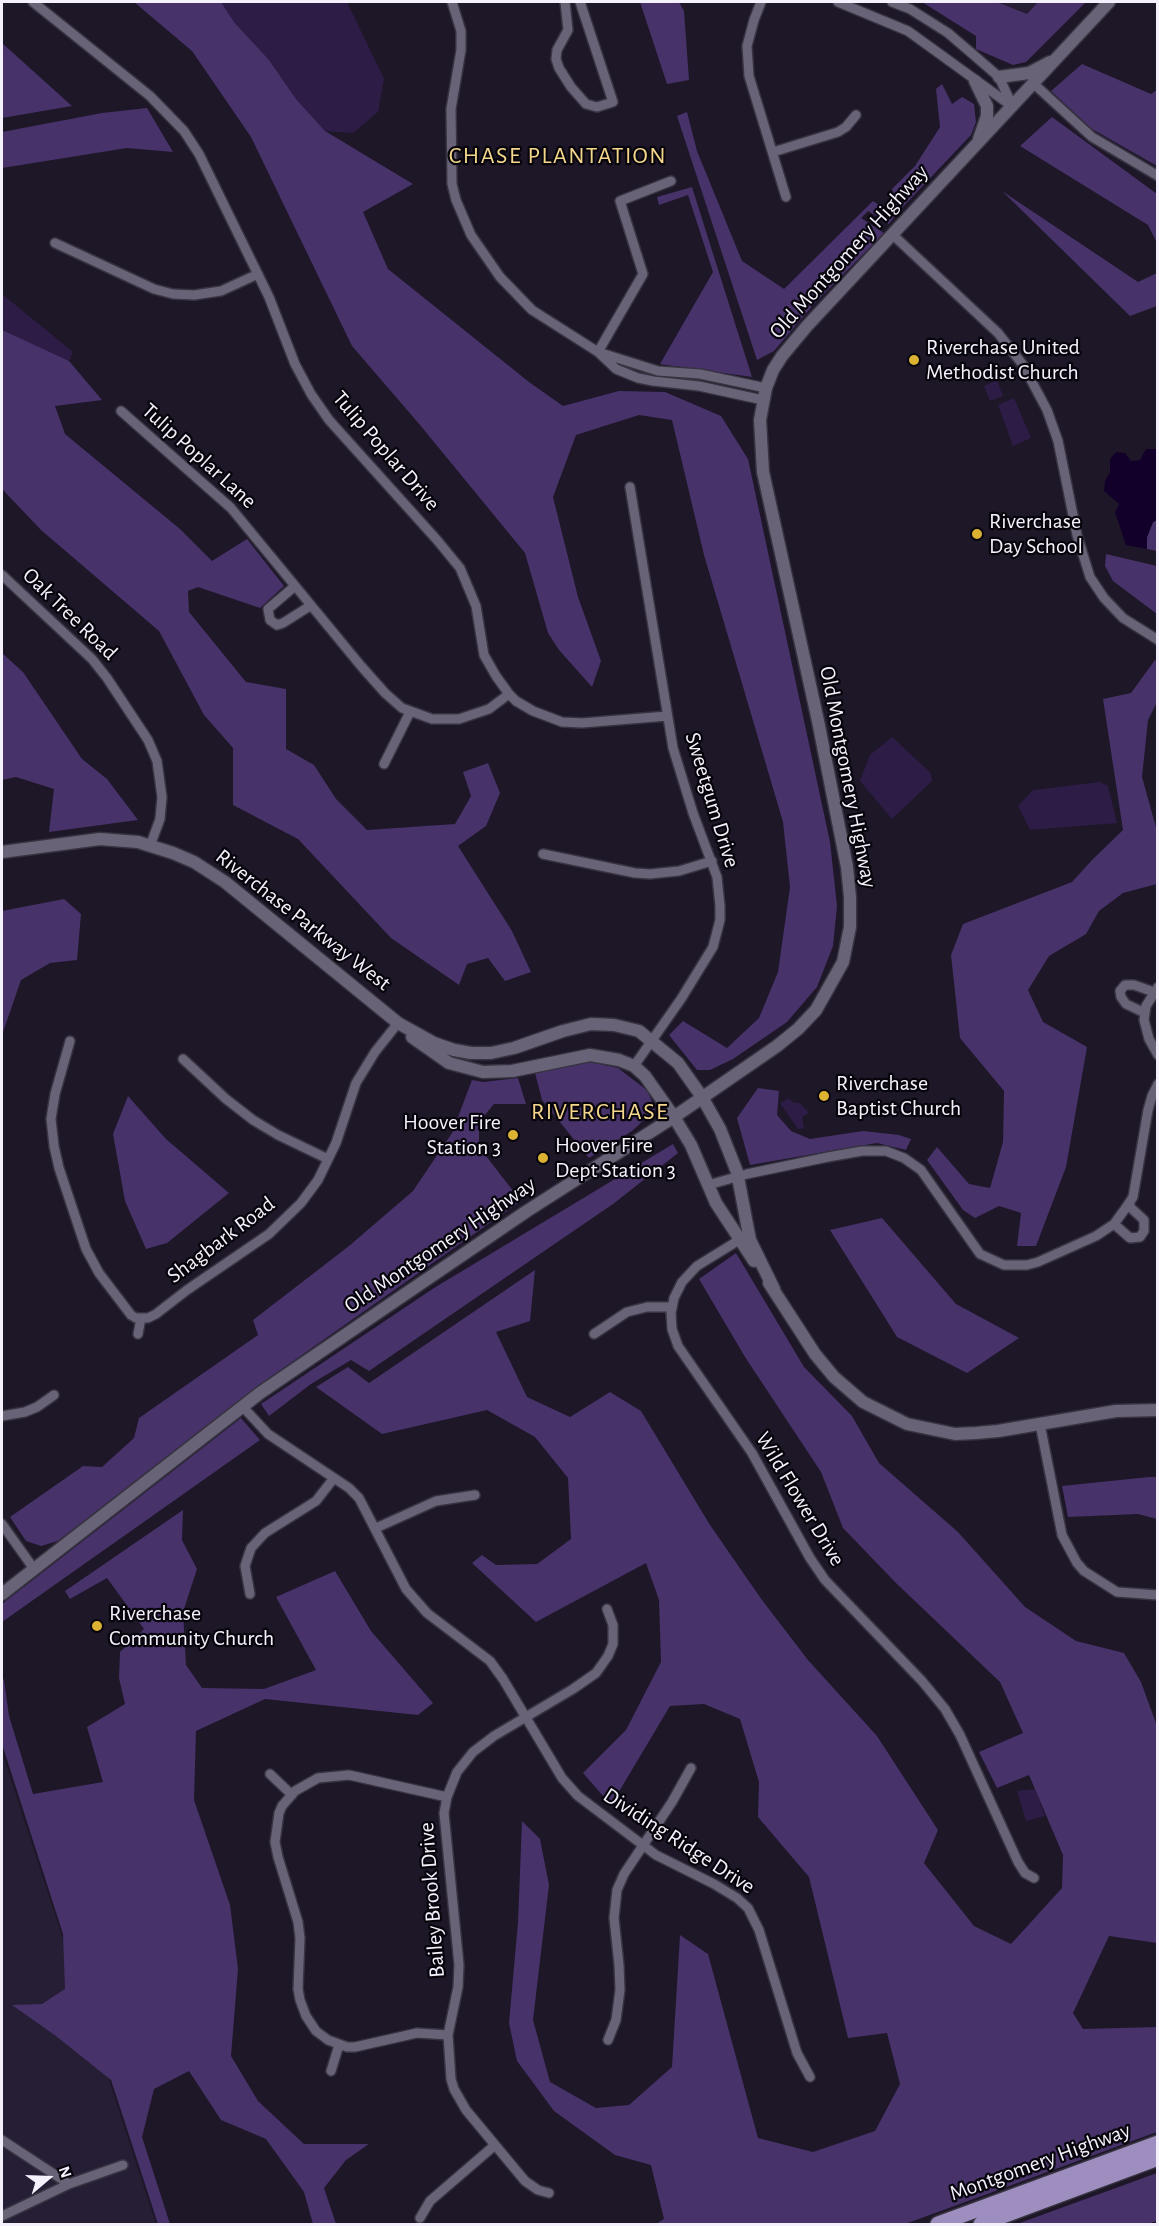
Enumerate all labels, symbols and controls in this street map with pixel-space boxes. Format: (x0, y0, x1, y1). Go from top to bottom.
district label: CHASE PLANTATION (449, 142, 667, 170)
street label: Old Montgomery Highway (764, 160, 934, 344)
place label: Riverchase United Methodist Church (926, 334, 1080, 386)
marker: Riverchase United Methodist Church (907, 353, 921, 367)
street label: Tulip Poplar Drive (327, 386, 445, 516)
street label: Tulip Poplar Lane (136, 398, 262, 514)
place label: Riverchase Day School (989, 508, 1083, 560)
marker: Riverchase Day School (970, 527, 984, 541)
street label: Oak Tree Road (17, 562, 123, 666)
street label: Old Montgomery Highway (814, 664, 882, 890)
street label: Sweetgum Drive (679, 729, 745, 871)
street label: Riverchase Parkway West (210, 843, 396, 997)
place label: Riverchase Baptist Church (836, 1070, 961, 1122)
marker: Riverchase Baptist Church (817, 1089, 831, 1103)
district label: RIVERCHASE (531, 1098, 669, 1126)
place label: Hoover Fire Station 3 (403, 1109, 501, 1160)
marker: Hoover Fire Station 3 (506, 1128, 520, 1142)
place label: Hoover Fire Dept Station 3 (555, 1132, 676, 1184)
marker: Hoover Fire Dept Station 3 (536, 1151, 550, 1165)
street label: Old Montgomery Highway (339, 1171, 541, 1319)
street label: Shagbark Road (162, 1191, 280, 1289)
street label: Wild Flower Drive (750, 1427, 850, 1571)
place label: Riverchase Community Church (109, 1600, 274, 1652)
marker: Riverchase Community Church (90, 1619, 104, 1633)
street label: Dividing Ridge Drive (598, 1782, 760, 1900)
street label: Bailey Brook Drive (413, 1821, 451, 1979)
street label: Montgomery Highway (946, 2117, 1134, 2207)
north arrow (18, 2148, 78, 2208)
text: N (56, 2164, 74, 2180)

